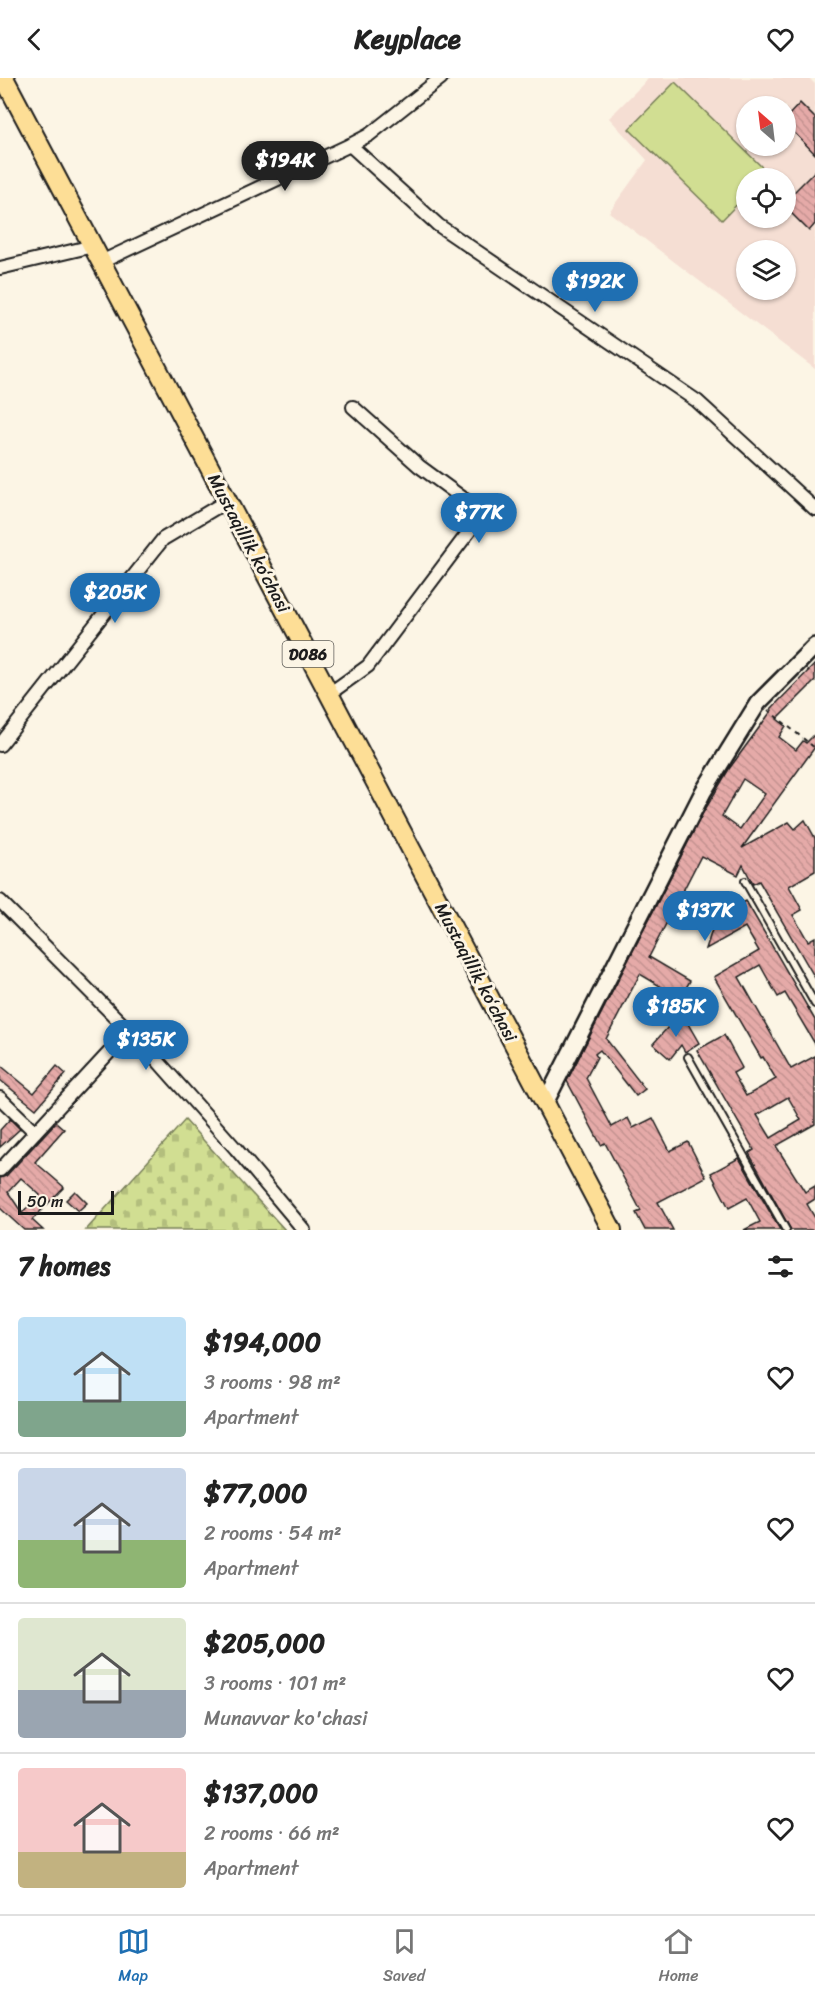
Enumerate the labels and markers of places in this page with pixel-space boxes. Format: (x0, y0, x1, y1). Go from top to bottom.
pin: $194K (243, 141, 327, 192)
pin: $192K (553, 262, 637, 313)
pin: $77K (443, 493, 515, 544)
pin: $205K (73, 573, 157, 624)
pin: $137K (663, 891, 747, 942)
pin: $185K (634, 987, 718, 1038)
pin: $135K (104, 1020, 188, 1071)

